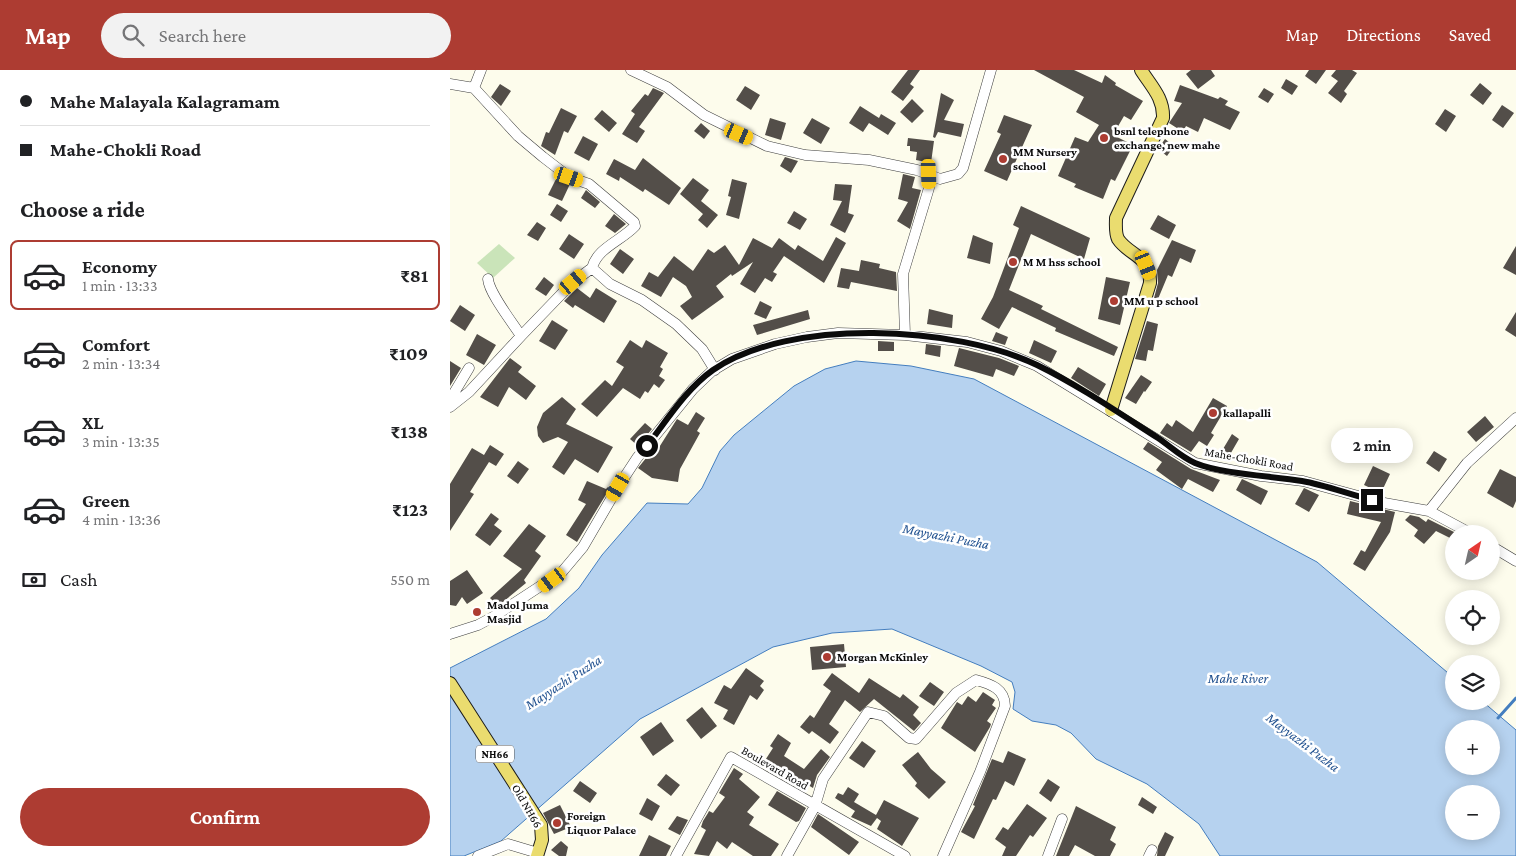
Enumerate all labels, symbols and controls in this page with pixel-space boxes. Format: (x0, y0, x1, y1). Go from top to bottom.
search box (101, 13, 451, 58)
icon: search (119, 21, 147, 49)
text: Map (25, 22, 71, 49)
text: Search here (159, 25, 246, 46)
text: Map (1286, 25, 1318, 45)
text: Directions (1346, 25, 1421, 45)
text: Saved (1449, 25, 1491, 45)
text: Mahe Malayala Kalagramam (50, 91, 280, 112)
car (722, 121, 755, 147)
place label: bsnl telephone exchange, new mahe (1113, 124, 1220, 152)
marker: bsnl telephone exchange, new mahe (1098, 132, 1110, 144)
text: Mahe-Chokli Road (50, 139, 201, 160)
place label: MM Nursery school (1013, 145, 1077, 173)
marker: MM Nursery school (997, 153, 1009, 165)
car (920, 159, 937, 189)
car (552, 165, 585, 189)
text: Choose a ride (20, 197, 145, 222)
car (1133, 248, 1158, 282)
icon: car (22, 253, 67, 298)
place label: M M hss school (1023, 255, 1101, 269)
text: Economy (82, 256, 157, 277)
marker: M M hss school (1007, 256, 1019, 268)
text: ₹81 (400, 265, 428, 286)
car (556, 267, 589, 297)
text: 1 min · 13:33 (82, 277, 157, 294)
place label: MM u p school (1124, 294, 1199, 308)
marker: MM u p school (1108, 295, 1120, 307)
icon: car (22, 331, 67, 376)
text: Comfort (82, 334, 150, 355)
text: ₹109 (389, 343, 428, 364)
text: 2 min · 13:34 (82, 355, 160, 372)
place label: kallapalli (1223, 406, 1272, 420)
marker: kallapalli (1207, 407, 1219, 419)
icon: car (22, 409, 67, 454)
text: XL (82, 412, 104, 433)
text: ₹138 (391, 421, 428, 442)
callout: 2 min (1331, 428, 1413, 462)
text: 3 min · 13:35 (82, 433, 160, 450)
route start (636, 435, 658, 457)
text: 2 min (1353, 437, 1391, 454)
street label: Mahe-Chokli Road (1204, 444, 1295, 474)
car (604, 470, 631, 504)
icon: car (22, 487, 67, 532)
route end (1361, 489, 1383, 511)
text: Green (82, 490, 130, 511)
text: ₹123 (392, 499, 428, 520)
text: 4 min · 13:36 (82, 511, 161, 528)
water label: Mayyazhi Puzha (900, 520, 991, 552)
north arrow (1445, 525, 1500, 580)
map controls (1445, 525, 1500, 840)
car (535, 565, 568, 595)
icon: cash (20, 566, 48, 594)
text: Cash (60, 569, 98, 590)
text: 550 m (390, 571, 430, 588)
button: locate (1445, 590, 1500, 645)
place label: Madol Juma Masjid (487, 598, 549, 626)
marker: Madol Juma Masjid (471, 606, 483, 618)
place label: Morgan McKinley (837, 650, 928, 664)
water label: Mayyazhi Puzha (521, 651, 604, 713)
marker: Morgan McKinley (821, 651, 833, 663)
button: layers (1445, 655, 1500, 710)
water label: Mahe River (1207, 670, 1269, 686)
water label: Mayyazhi Puzha (1262, 709, 1343, 775)
button: + (1445, 720, 1500, 775)
street label: Boulevard Road (739, 743, 812, 793)
road number: NH66 (476, 746, 514, 762)
street label: Old NH66 (509, 782, 545, 830)
button: − (1445, 785, 1500, 840)
button: Confirm (20, 788, 430, 846)
place label: Foreign Liquor Palace (567, 809, 637, 837)
marker: Foreign Liquor Palace (551, 817, 563, 829)

